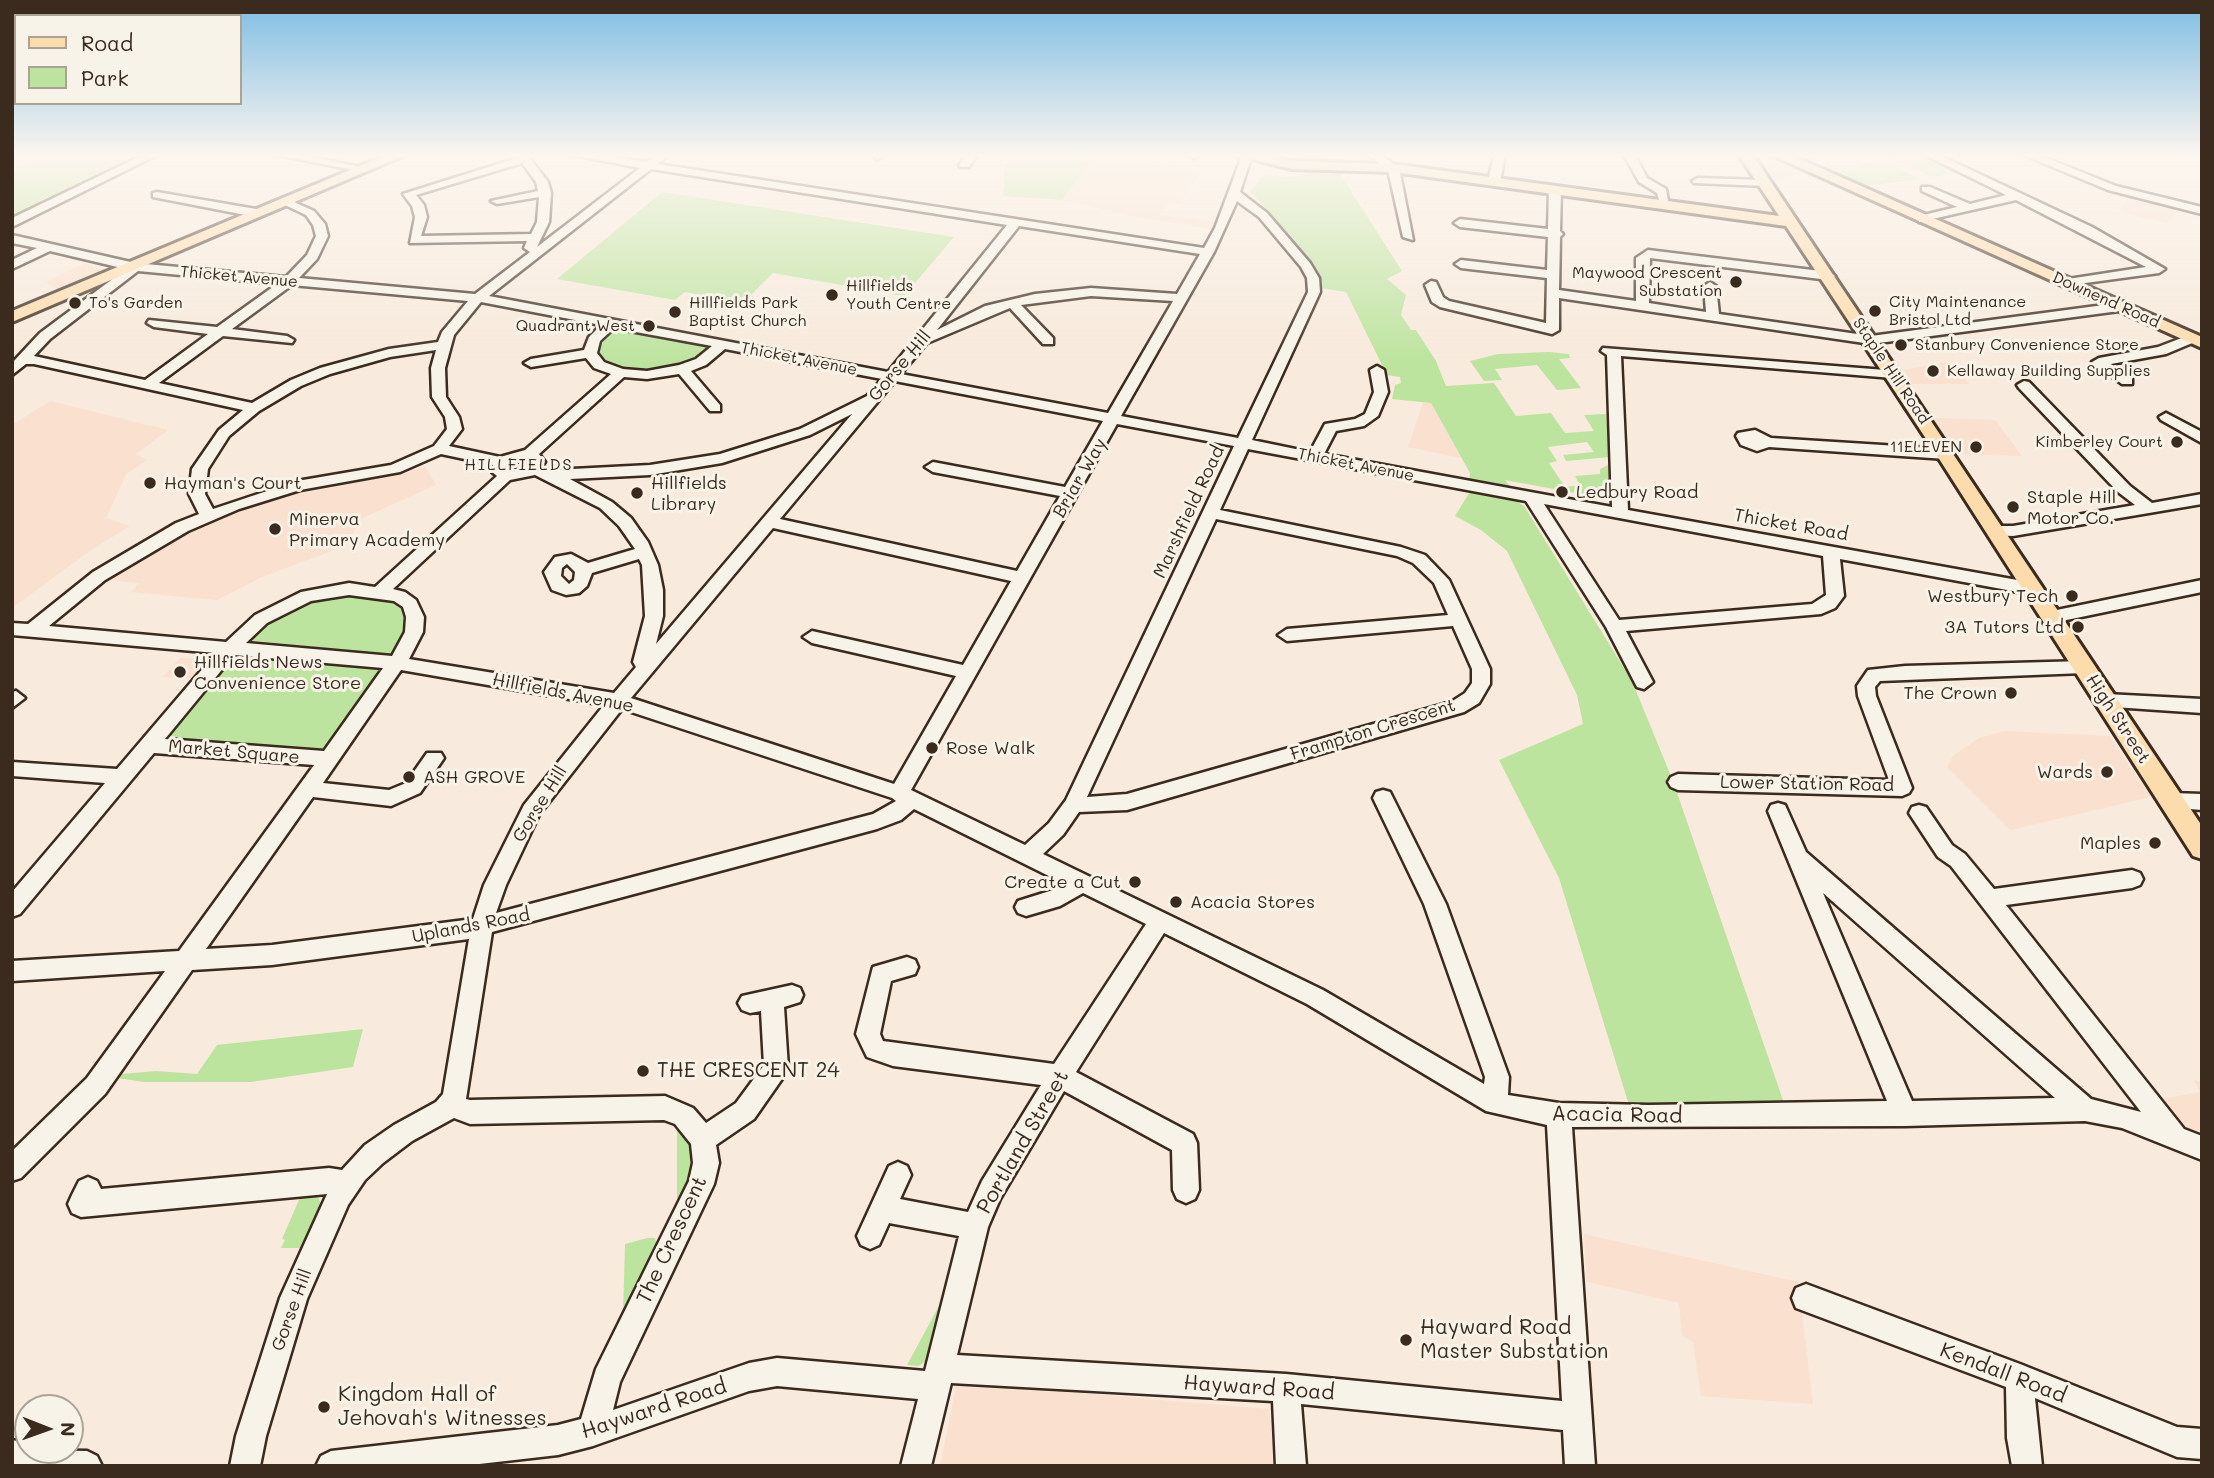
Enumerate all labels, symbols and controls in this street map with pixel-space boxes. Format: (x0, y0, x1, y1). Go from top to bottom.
legend (14, 14, 242, 105)
text: Road (81, 29, 133, 56)
text: Park (81, 64, 129, 91)
street label: Thicket Avenue (179, 262, 299, 292)
place label: Maywood Crescent Substation (1572, 263, 1722, 301)
street label: Downend Road (2049, 268, 2163, 332)
marker: Maywood Crescent Substation (1728, 274, 1744, 290)
place label: Hillfields Youth Centre (846, 276, 951, 314)
marker: Hillfields Youth Centre (824, 287, 840, 303)
place label: City Maintenance Bristol Ltd (1889, 292, 2026, 330)
place label: To's Garden (89, 293, 183, 313)
place label: Hillfields Park Baptist Church (689, 293, 806, 331)
marker: To's Garden (67, 295, 83, 311)
marker: City Maintenance Bristol Ltd (1867, 303, 1883, 319)
marker: Hillfields Park Baptist Church (667, 304, 683, 320)
street label: Staple Hill Road (1848, 314, 1934, 428)
place label: Quadrant West (516, 316, 635, 336)
marker: Quadrant West (641, 318, 657, 334)
street label: Gorse Hill (864, 326, 936, 406)
place label: Stanbury Convenience Store (1915, 335, 2139, 355)
marker: Stanbury Convenience Store (1893, 337, 1909, 353)
street label: Thicket Avenue (739, 338, 859, 380)
place label: Kellaway Building Supplies (1947, 361, 2150, 381)
marker: Kellaway Building Supplies (1925, 363, 1941, 379)
place label: Kimberley Court (2035, 432, 2163, 452)
street label: Briar Way (1049, 434, 1111, 522)
marker: Kimberley Court (2169, 434, 2185, 450)
place label: 11ELEVEN (1890, 437, 1962, 457)
marker: 11ELEVEN (1968, 439, 1984, 455)
street label: Marshfield Road (1149, 442, 1229, 582)
street label: Thicket Avenue (1296, 444, 1416, 486)
district label: HILLFIELDS (466, 455, 572, 475)
place label: Hayman's Court (164, 472, 302, 494)
place label: Hillfields Library (651, 472, 727, 514)
marker: Hayman's Court (142, 475, 158, 491)
place label: Ledbury Road (1576, 481, 1698, 503)
marker: Ledbury Road (1554, 484, 1570, 500)
marker: Hillfields Library (629, 485, 645, 501)
place label: Staple Hill Motor Co. (2027, 486, 2116, 528)
marker: Staple Hill Motor Co. (2005, 499, 2021, 515)
street label: Thicket Road (1732, 504, 1850, 546)
place label: Minerva Primary Academy (289, 508, 445, 550)
marker: Minerva Primary Academy (267, 521, 283, 537)
place label: Westbury Tech (1927, 585, 2058, 607)
marker: Westbury Tech (2064, 588, 2080, 604)
place label: 3A Tutors Ltd (1944, 616, 2064, 638)
marker: 3A Tutors Ltd (2070, 619, 2086, 635)
place label: Hillfields News Convenience Store (194, 651, 361, 694)
marker: Hillfields News Convenience Store (172, 664, 188, 680)
street label: Hillfields Avenue (490, 669, 636, 717)
street label: High Street (2081, 670, 2155, 768)
place label: The Crown (1903, 682, 1997, 704)
marker: The Crown (2003, 685, 2019, 701)
street label: Frampton Crescent (1288, 695, 1458, 765)
street label: Market Square (167, 735, 301, 769)
place label: Rose Walk (946, 737, 1035, 759)
marker: Rose Walk (924, 740, 940, 756)
place label: Wards (2037, 761, 2093, 783)
street label: Gorse Hill (508, 762, 572, 846)
marker: Wards (2099, 764, 2115, 780)
place label: ASH GROVE (423, 766, 525, 788)
marker: ASH GROVE (401, 769, 417, 785)
street label: Lower Station Road (1720, 772, 1894, 796)
place label: Maples (2080, 832, 2141, 854)
marker: Maples (2147, 835, 2163, 851)
place label: Create a Cut (1004, 871, 1121, 893)
marker: Create a Cut (1127, 874, 1143, 890)
place label: Acacia Stores (1190, 891, 1315, 913)
marker: Acacia Stores (1168, 894, 1184, 910)
street label: Uplands Road (410, 904, 532, 948)
place label: THE CRESCENT 24 (657, 1058, 840, 1084)
marker: THE CRESCENT 24 (635, 1063, 651, 1079)
street label: Portland Street (972, 1066, 1074, 1218)
street label: Acacia Road (1551, 1101, 1683, 1129)
street label: The Crescent (631, 1172, 713, 1308)
street label: Gorse Hill (267, 1266, 317, 1354)
place label: Hayward Road Master Substation (1420, 1315, 1608, 1365)
marker: Hayward Road Master Substation (1398, 1332, 1414, 1348)
street label: Kendall Road (1936, 1337, 2070, 1409)
street label: Hayward Road (1183, 1370, 1335, 1406)
street label: Hayward Road (578, 1374, 730, 1444)
place label: Kingdom Hall of Jehovah's Witnesses (338, 1382, 547, 1432)
north arrow (14, 1394, 84, 1464)
marker: Kingdom Hall of Jehovah's Witnesses (316, 1399, 332, 1415)
text: N (56, 1422, 81, 1437)

